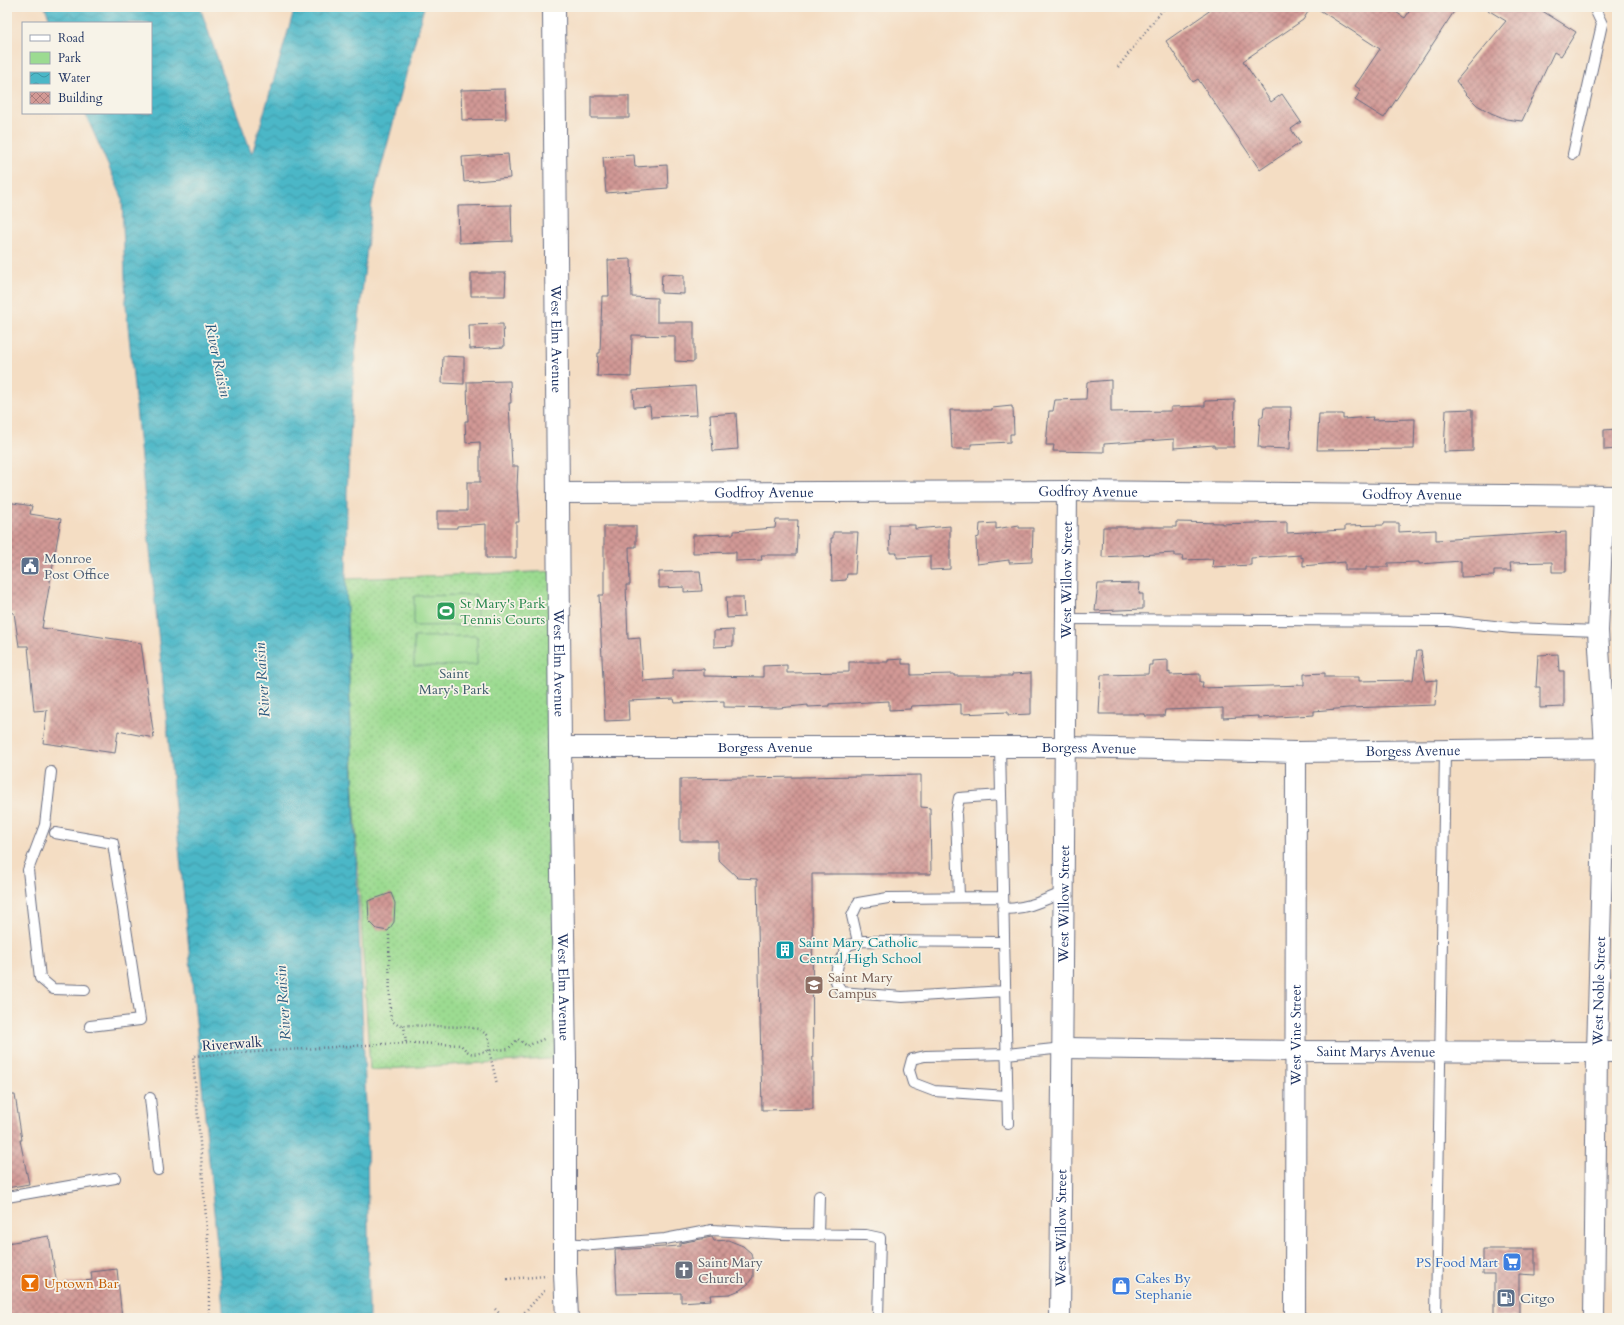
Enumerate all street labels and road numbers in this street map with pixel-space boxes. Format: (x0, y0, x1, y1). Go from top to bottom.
street label: West Elm Avenue (547, 284, 567, 393)
street label: Godfroy Avenue (1038, 481, 1138, 501)
street label: Godfroy Avenue (714, 482, 814, 502)
street label: Godfroy Avenue (1362, 484, 1462, 504)
street label: West Willow Street (1056, 521, 1076, 640)
street label: West Elm Avenue (549, 608, 569, 717)
street label: Borgess Avenue (1042, 737, 1137, 758)
street label: Borgess Avenue (718, 738, 813, 757)
street label: Borgess Avenue (1365, 740, 1461, 761)
street label: West Willow Street (1053, 845, 1074, 964)
street label: West Elm Avenue (553, 932, 574, 1041)
street label: West Noble Street (1588, 936, 1610, 1047)
street label: West Vine Street (1286, 984, 1305, 1086)
street label: Riverwalk (201, 1032, 263, 1056)
street label: Saint Marys Avenue (1317, 1042, 1435, 1061)
street label: West Willow Street (1051, 1169, 1071, 1288)

